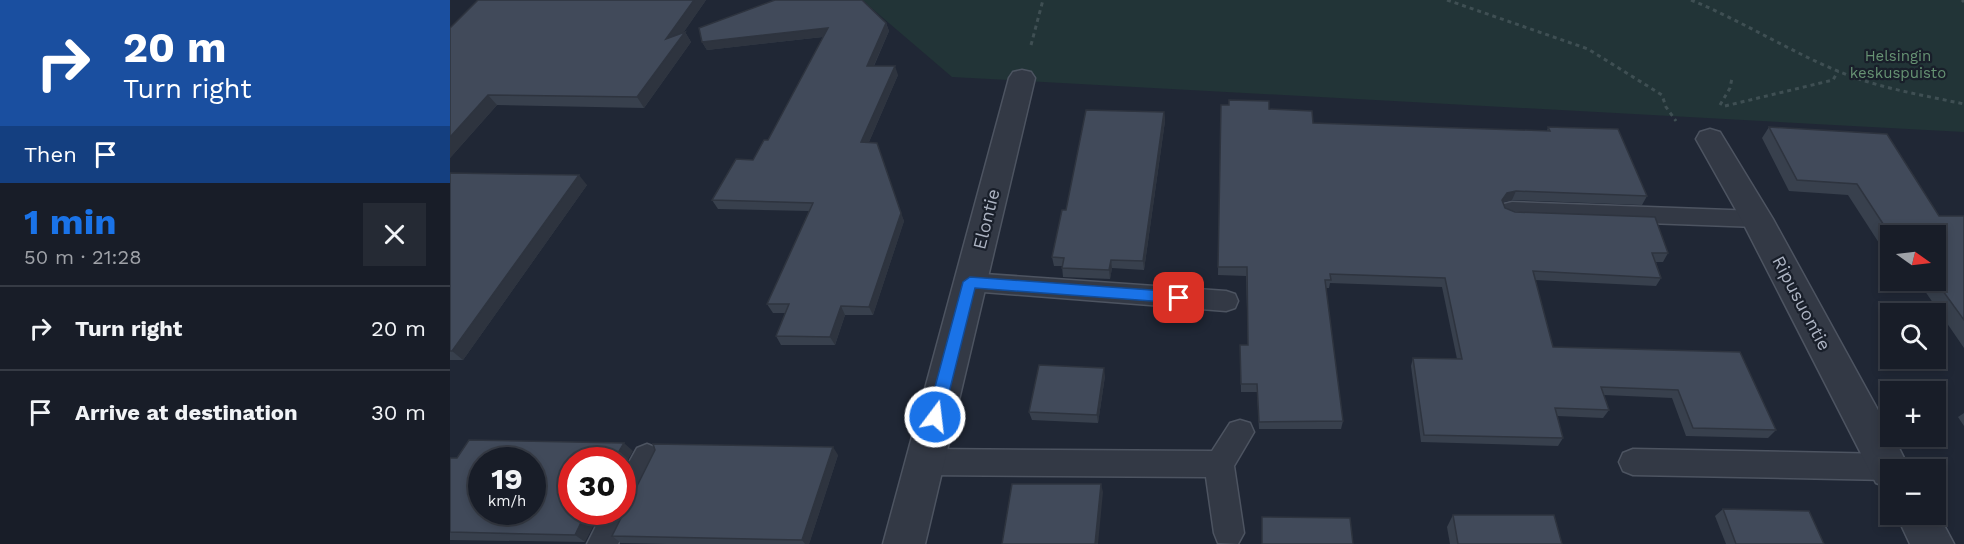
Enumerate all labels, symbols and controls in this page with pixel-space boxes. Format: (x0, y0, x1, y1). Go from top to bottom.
text: 20 m (123, 23, 227, 72)
icon: right (24, 24, 102, 102)
park label: Helsingin keskuspuisto (1850, 47, 1946, 82)
text: Turn right (123, 73, 252, 105)
icon: arrive (89, 138, 122, 171)
text: Then (24, 142, 77, 167)
street label: Elontie (968, 187, 1004, 251)
text: 1 min (24, 201, 116, 243)
button: close (363, 203, 426, 266)
north arrow (1880, 225, 1946, 291)
map controls (1880, 225, 1946, 525)
text: 50 m · 21:28 (24, 245, 141, 269)
street label: Ripusuontie (1768, 252, 1836, 354)
pin (1153, 272, 1204, 323)
icon: arrive (1162, 281, 1195, 314)
button: search (1880, 303, 1946, 369)
icon: right (24, 312, 57, 345)
text: Turn right (75, 316, 182, 341)
text: 20 m (371, 316, 426, 341)
button: + (1880, 381, 1946, 447)
position arrow (903, 385, 967, 449)
icon: arrive (24, 396, 57, 429)
text: Arrive at destination (75, 400, 298, 425)
text: 30 m (371, 400, 426, 425)
speed limit sign: 30 (558, 447, 636, 525)
button: − (1880, 459, 1946, 525)
text: 19 (491, 461, 523, 496)
text: km/h (488, 492, 526, 510)

